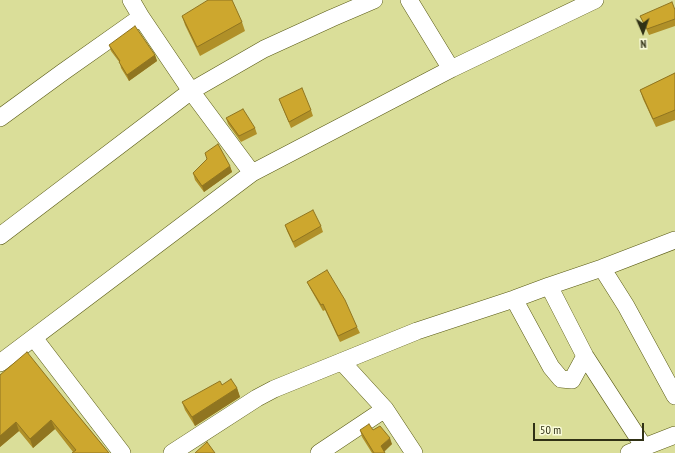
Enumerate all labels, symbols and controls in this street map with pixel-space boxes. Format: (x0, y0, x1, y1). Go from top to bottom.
north arrow (623, 12, 663, 52)
text: N (640, 37, 647, 51)
scale bar (535, 415, 646, 441)
text: 50 m (540, 422, 561, 437)

